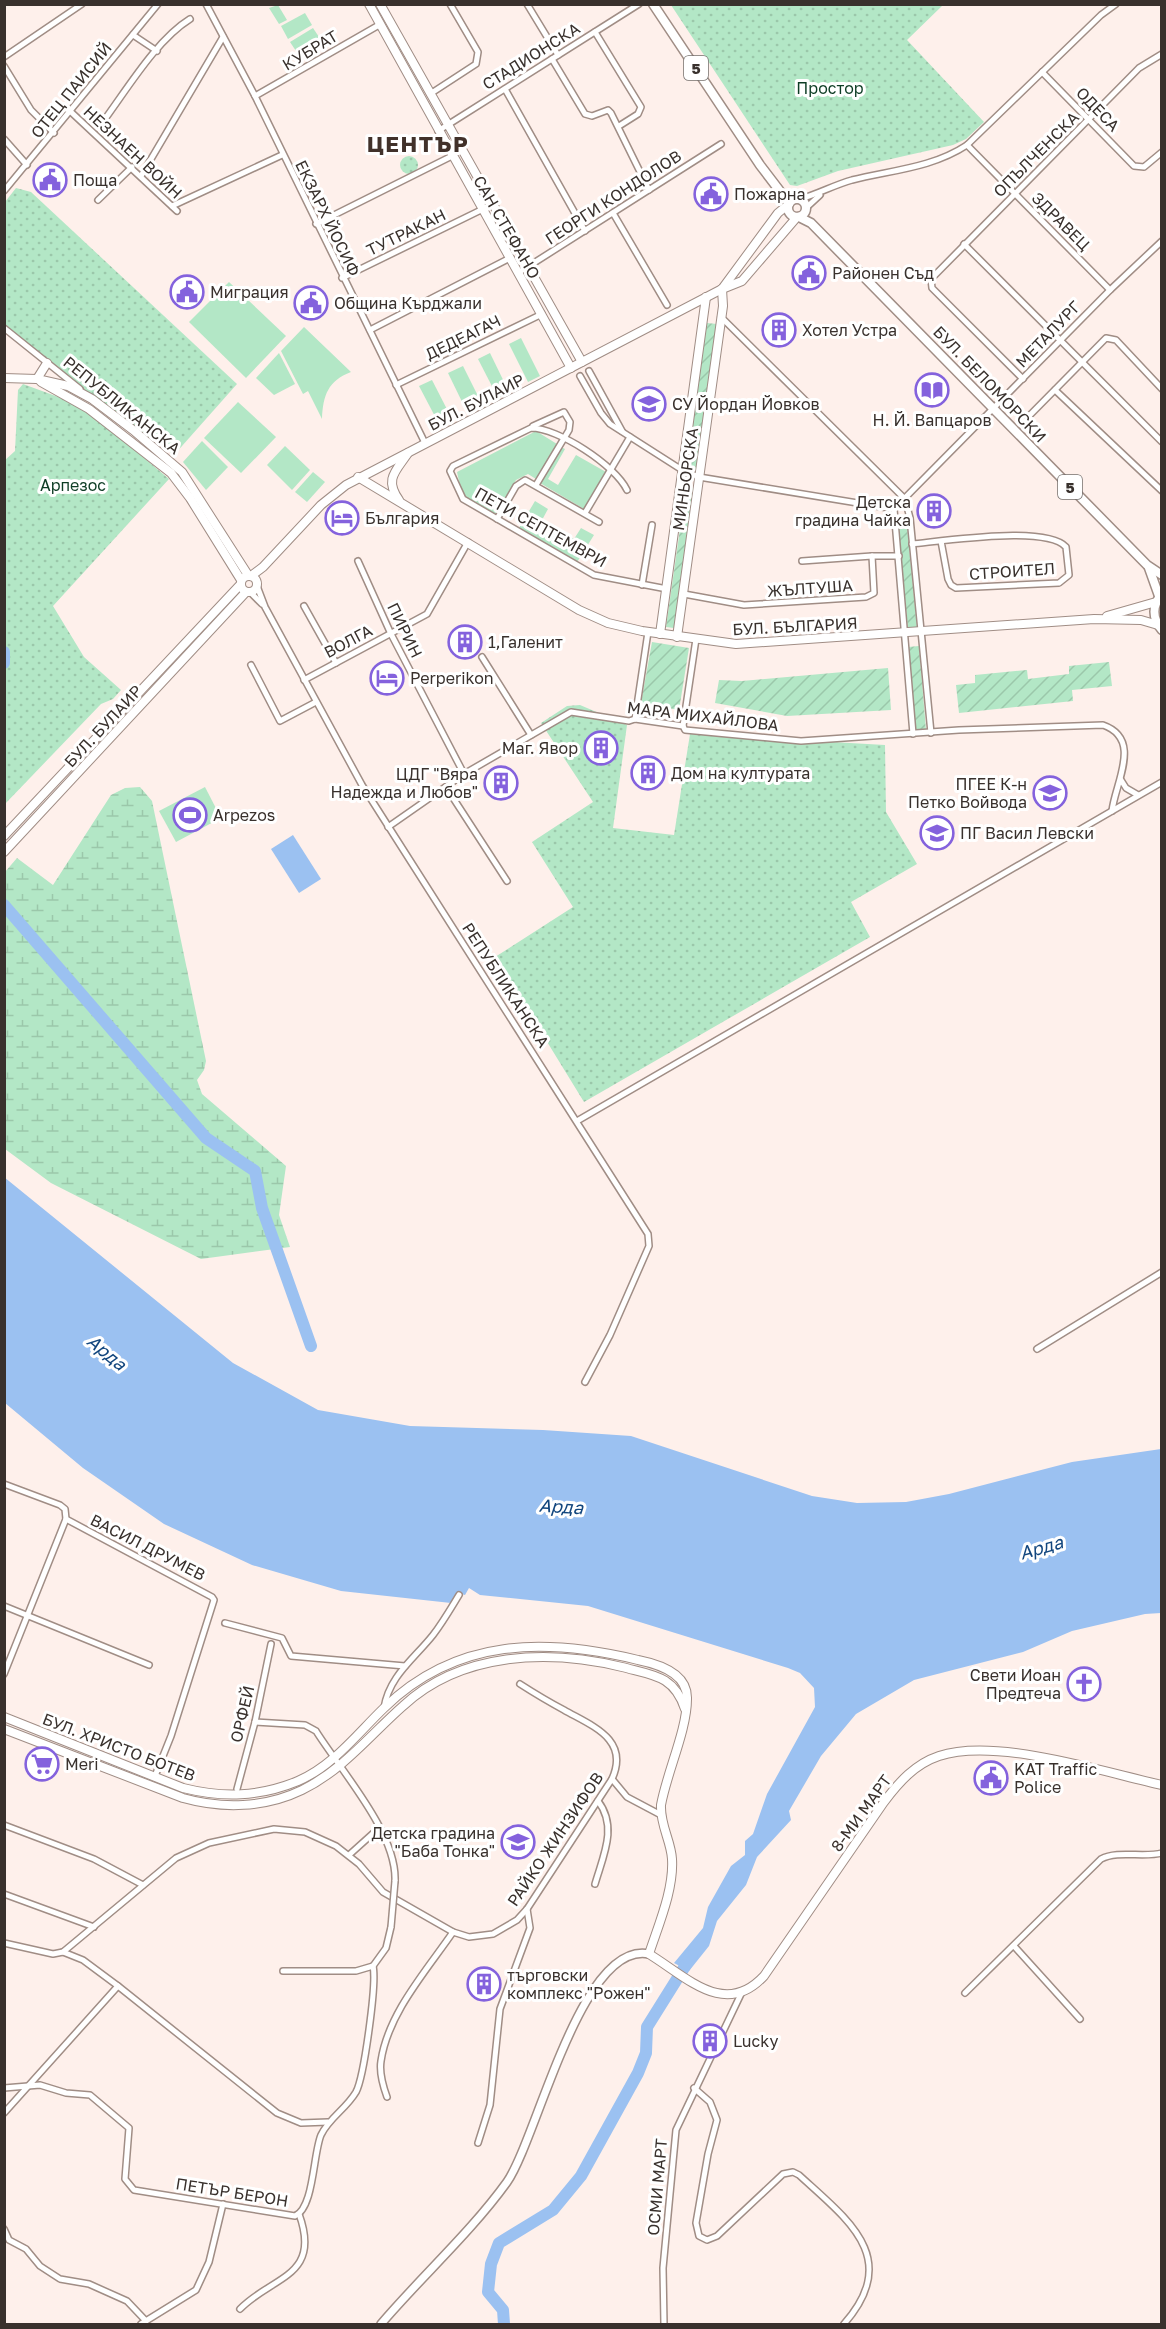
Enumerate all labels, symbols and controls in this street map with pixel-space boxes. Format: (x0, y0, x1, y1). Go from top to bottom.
street label: СТАДИОНСКА (478, 18, 584, 94)
street label: КУБРАТ (279, 26, 341, 74)
street label: ОТЕЦ ПАИСИЙ (26, 38, 116, 142)
road number: 5 (684, 56, 708, 80)
park label: Простор (796, 78, 864, 98)
street label: ОДЕСА (1072, 83, 1124, 136)
street label: НЕЗНАЕН ВОЙН (80, 101, 186, 203)
street label: ОПЪЛЧЕНСКА (989, 107, 1083, 201)
district label: ЦЕНТЪР (367, 130, 469, 157)
street label: ГЕОРГИ КОНДОЛОВ (541, 145, 685, 249)
street label: ЕКЗАРХ ЙОСИФ (291, 157, 365, 279)
public building icon: Поща (32, 162, 68, 198)
place label: Поща (73, 170, 117, 190)
street label: САН СТЕФАНО (469, 172, 545, 282)
public building icon: Пожарна (693, 176, 729, 212)
place label: Пожарна (734, 184, 806, 204)
street label: ЗДРАВЕЦ (1028, 188, 1094, 254)
street label: ТУТРАКАН (363, 204, 449, 260)
public building icon: Районен Съд (791, 255, 827, 291)
place label: Районен Съд (832, 263, 934, 283)
public building icon: Миграция (169, 274, 205, 310)
place label: Миграция (210, 282, 289, 302)
public building icon: Община Кърджали (293, 285, 329, 321)
place label: Община Кърджали (334, 293, 482, 313)
street label: МЕТАЛУРГ (1011, 296, 1085, 372)
street label: ДЕДЕАГАЧ (422, 310, 504, 364)
building icon: Хотел Устра (761, 312, 797, 348)
place label: Хотел Устра (802, 320, 897, 340)
street label: БУЛ. БЕЛОМОРСКИ (929, 322, 1051, 446)
street label: РЕПУБЛИКАНСКА (59, 352, 185, 458)
street label: БУЛ. БУЛАИР (425, 369, 527, 435)
library icon: Н. Й. Вапцаров (914, 372, 950, 408)
school or university icon: СУ Йордан Йовков (631, 386, 667, 422)
place label: СУ Йордан Йовков (672, 394, 820, 414)
place label: Н. Й. Вапцаров (873, 410, 991, 430)
street label: МИНЬОРСКА (668, 426, 702, 532)
park label: Арпезос (40, 475, 106, 495)
road number: 5 (1058, 475, 1082, 499)
street label: ПЕТИ СЕПТЕМВРИ (472, 483, 610, 571)
place label: Детска градина Чайка (795, 492, 911, 530)
building icon: Детска градина Чайка (916, 493, 952, 529)
hotel icon: България (324, 500, 360, 536)
place label: България (365, 508, 439, 528)
street label: СТРОИТЕЛ (968, 558, 1056, 584)
street label: ЖЪЛТУША (766, 575, 854, 601)
street label: ПИРИН (383, 599, 427, 661)
street label: БУЛ. БЪЛГАРИЯ (732, 613, 858, 639)
street label: ВОЛГА (320, 620, 376, 662)
building icon: 1,Галенит (447, 624, 483, 660)
place label: 1,Галенит (488, 632, 563, 652)
hotel icon: Perperikon (369, 660, 405, 696)
place label: Perperikon (410, 668, 494, 688)
street label: БУЛ. БУЛАИР (60, 681, 146, 771)
street label: МАРА МИХАЙЛОВА (626, 697, 780, 735)
building icon: Маг. Явор (583, 730, 619, 766)
place label: Маг. Явор (502, 738, 578, 758)
building icon: Дом на културата (630, 755, 666, 791)
place label: Дом на културата (671, 763, 810, 783)
place label: ЦДГ "Вяра Надежда и Любов" (330, 764, 478, 802)
building icon: ЦДГ "Вяра Надежда и Любов" (483, 765, 519, 801)
place label: ПГЕЕ К-н Петко Войвода (908, 774, 1027, 812)
school or university icon: ПГЕЕ К-н Петко Войвода (1032, 775, 1068, 811)
sports icon: Arpezos (172, 797, 208, 833)
place label: Arpezos (213, 805, 275, 825)
school or university icon: ПГ Васил Левски (919, 815, 955, 851)
place label: ПГ Васил Левски (960, 823, 1094, 843)
street label: РЕПУБЛИКАНСКА (458, 919, 554, 1051)
water label: Арда (83, 1329, 132, 1375)
water label: Арда (538, 1493, 585, 1519)
street label: ВАСИЛ ДРУМЕВ (87, 1509, 209, 1585)
water label: Арда (1017, 1530, 1066, 1564)
place label: Свети Иоан Предтеча (970, 1665, 1061, 1703)
church icon: Свети Иоан Предтеча (1066, 1666, 1102, 1702)
street label: ОРФЕЙ (226, 1683, 258, 1745)
street label: БУЛ. ХРИСТО БОТЕВ (40, 1709, 198, 1785)
supermarket icon: Meri (24, 1746, 60, 1782)
place label: Meri (65, 1754, 99, 1774)
place label: KAT Traffic Police (1014, 1759, 1097, 1797)
public building icon: KAT Traffic Police (973, 1760, 1009, 1796)
street label: РАЙКО ЖИНЗИФОВ (503, 1768, 607, 1910)
street label: 8-МИ МАРТ (826, 1770, 896, 1855)
place label: Детска градина "Баба Тонка" (371, 1823, 495, 1861)
school or university icon: Детска градина "Баба Тонка" (500, 1824, 536, 1860)
place label: търговски комплекс "Рожен" (507, 1965, 650, 2003)
building icon: търговски комплекс "Рожен" (466, 1966, 502, 2002)
building icon: Lucky (692, 2023, 728, 2059)
place label: Lucky (733, 2031, 778, 2051)
street label: ОСМИ МАРТ (643, 2138, 671, 2236)
street label: ПЕТЪР БЕРОН (174, 2173, 290, 2211)

